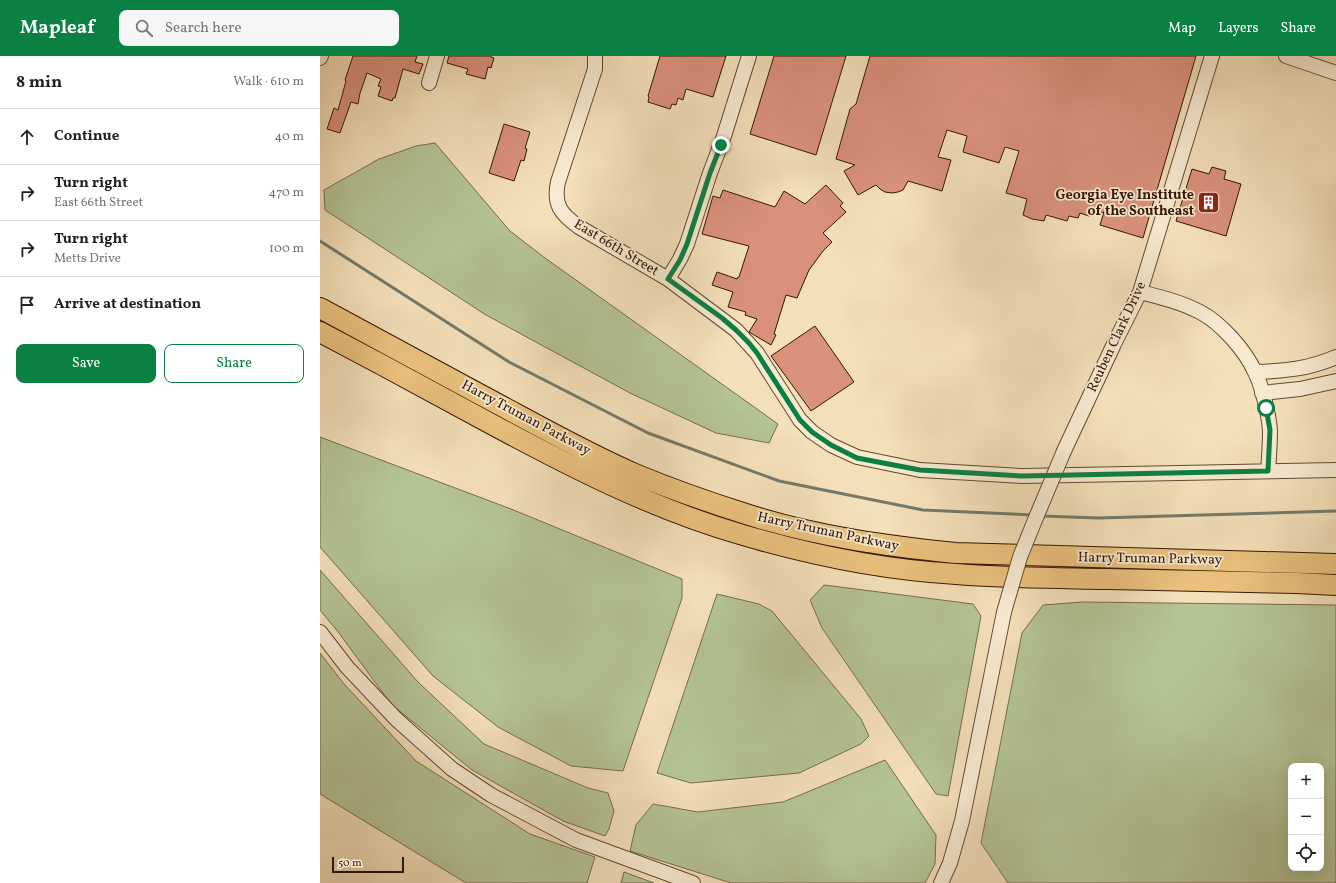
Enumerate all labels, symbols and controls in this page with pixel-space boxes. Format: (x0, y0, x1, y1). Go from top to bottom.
search box (119, 10, 399, 46)
text: Mapleaf (20, 15, 95, 41)
icon: search (133, 17, 155, 39)
text: Search here (165, 18, 242, 39)
text: Map (1168, 19, 1196, 38)
text: Layers (1218, 19, 1258, 38)
text: Share (1280, 19, 1316, 38)
text: 8 min (16, 71, 62, 94)
text: Walk · 610 m (233, 73, 304, 91)
icon: ahead (16, 126, 38, 148)
text: Continue (54, 126, 119, 147)
text: 40 m (275, 128, 304, 146)
route end (712, 136, 730, 154)
text: Turn right (54, 173, 128, 194)
icon: right (16, 182, 38, 204)
text: 470 m (269, 184, 304, 202)
place label: Georgia Eye Institute of the Southeast (1056, 186, 1194, 221)
building icon: Georgia Eye Institute of the Southeast (1196, 190, 1222, 216)
text: East 66th Street (54, 194, 143, 212)
street label: East 66th Street (570, 215, 662, 281)
text: Turn right (54, 229, 128, 250)
icon: right (16, 238, 38, 260)
text: 100 m (269, 240, 304, 258)
text: Metts Drive (54, 250, 121, 268)
street label: Reuben Clark Drive (1083, 278, 1151, 395)
icon: arrive (16, 294, 38, 316)
text: Arrive at destination (54, 294, 201, 315)
button: Save (16, 344, 156, 383)
button: Share (164, 344, 304, 383)
street label: Harry Truman Parkway (458, 376, 595, 460)
route start (1257, 399, 1275, 417)
street label: Harry Truman Parkway (755, 508, 901, 556)
street label: Harry Truman Parkway (1078, 548, 1223, 570)
map controls (1288, 763, 1324, 871)
button: + (1288, 763, 1324, 799)
button: − (1288, 799, 1324, 835)
button: locate (1288, 835, 1324, 871)
scale bar (332, 855, 404, 874)
text: 50 m (338, 856, 362, 871)

